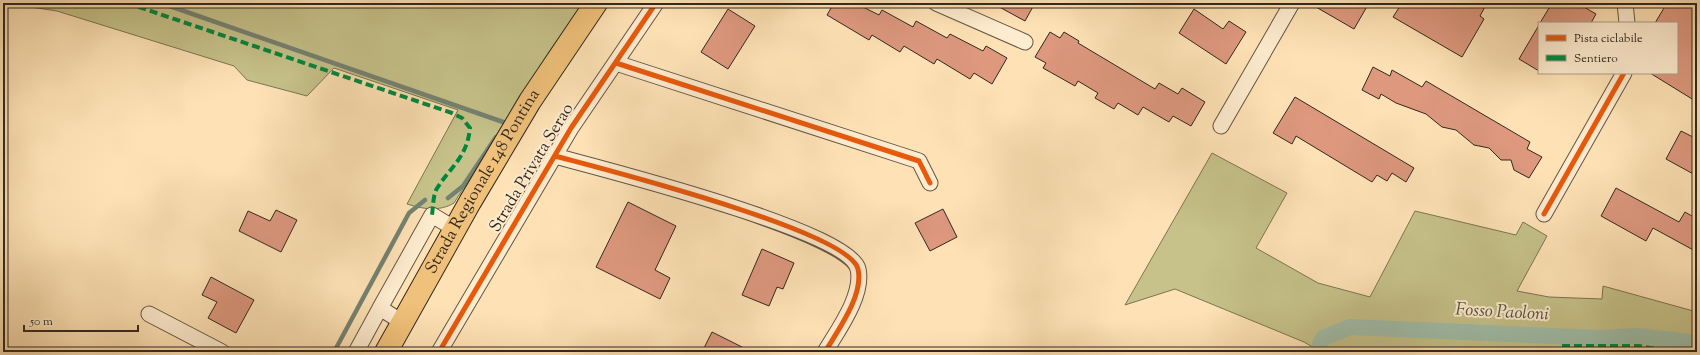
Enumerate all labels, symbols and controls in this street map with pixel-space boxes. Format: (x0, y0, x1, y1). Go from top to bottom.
legend (1538, 22, 1678, 74)
text: Pista ciclabile (1574, 30, 1643, 48)
text: Sentiero (1574, 50, 1618, 68)
street label: Strada Regionale 148 Pontina (420, 84, 547, 279)
street label: Strada Privata Serao (484, 99, 580, 237)
water label: Fosso Paoloni (1455, 298, 1549, 328)
scale bar (24, 307, 138, 333)
text: 50 m (29, 313, 53, 331)

